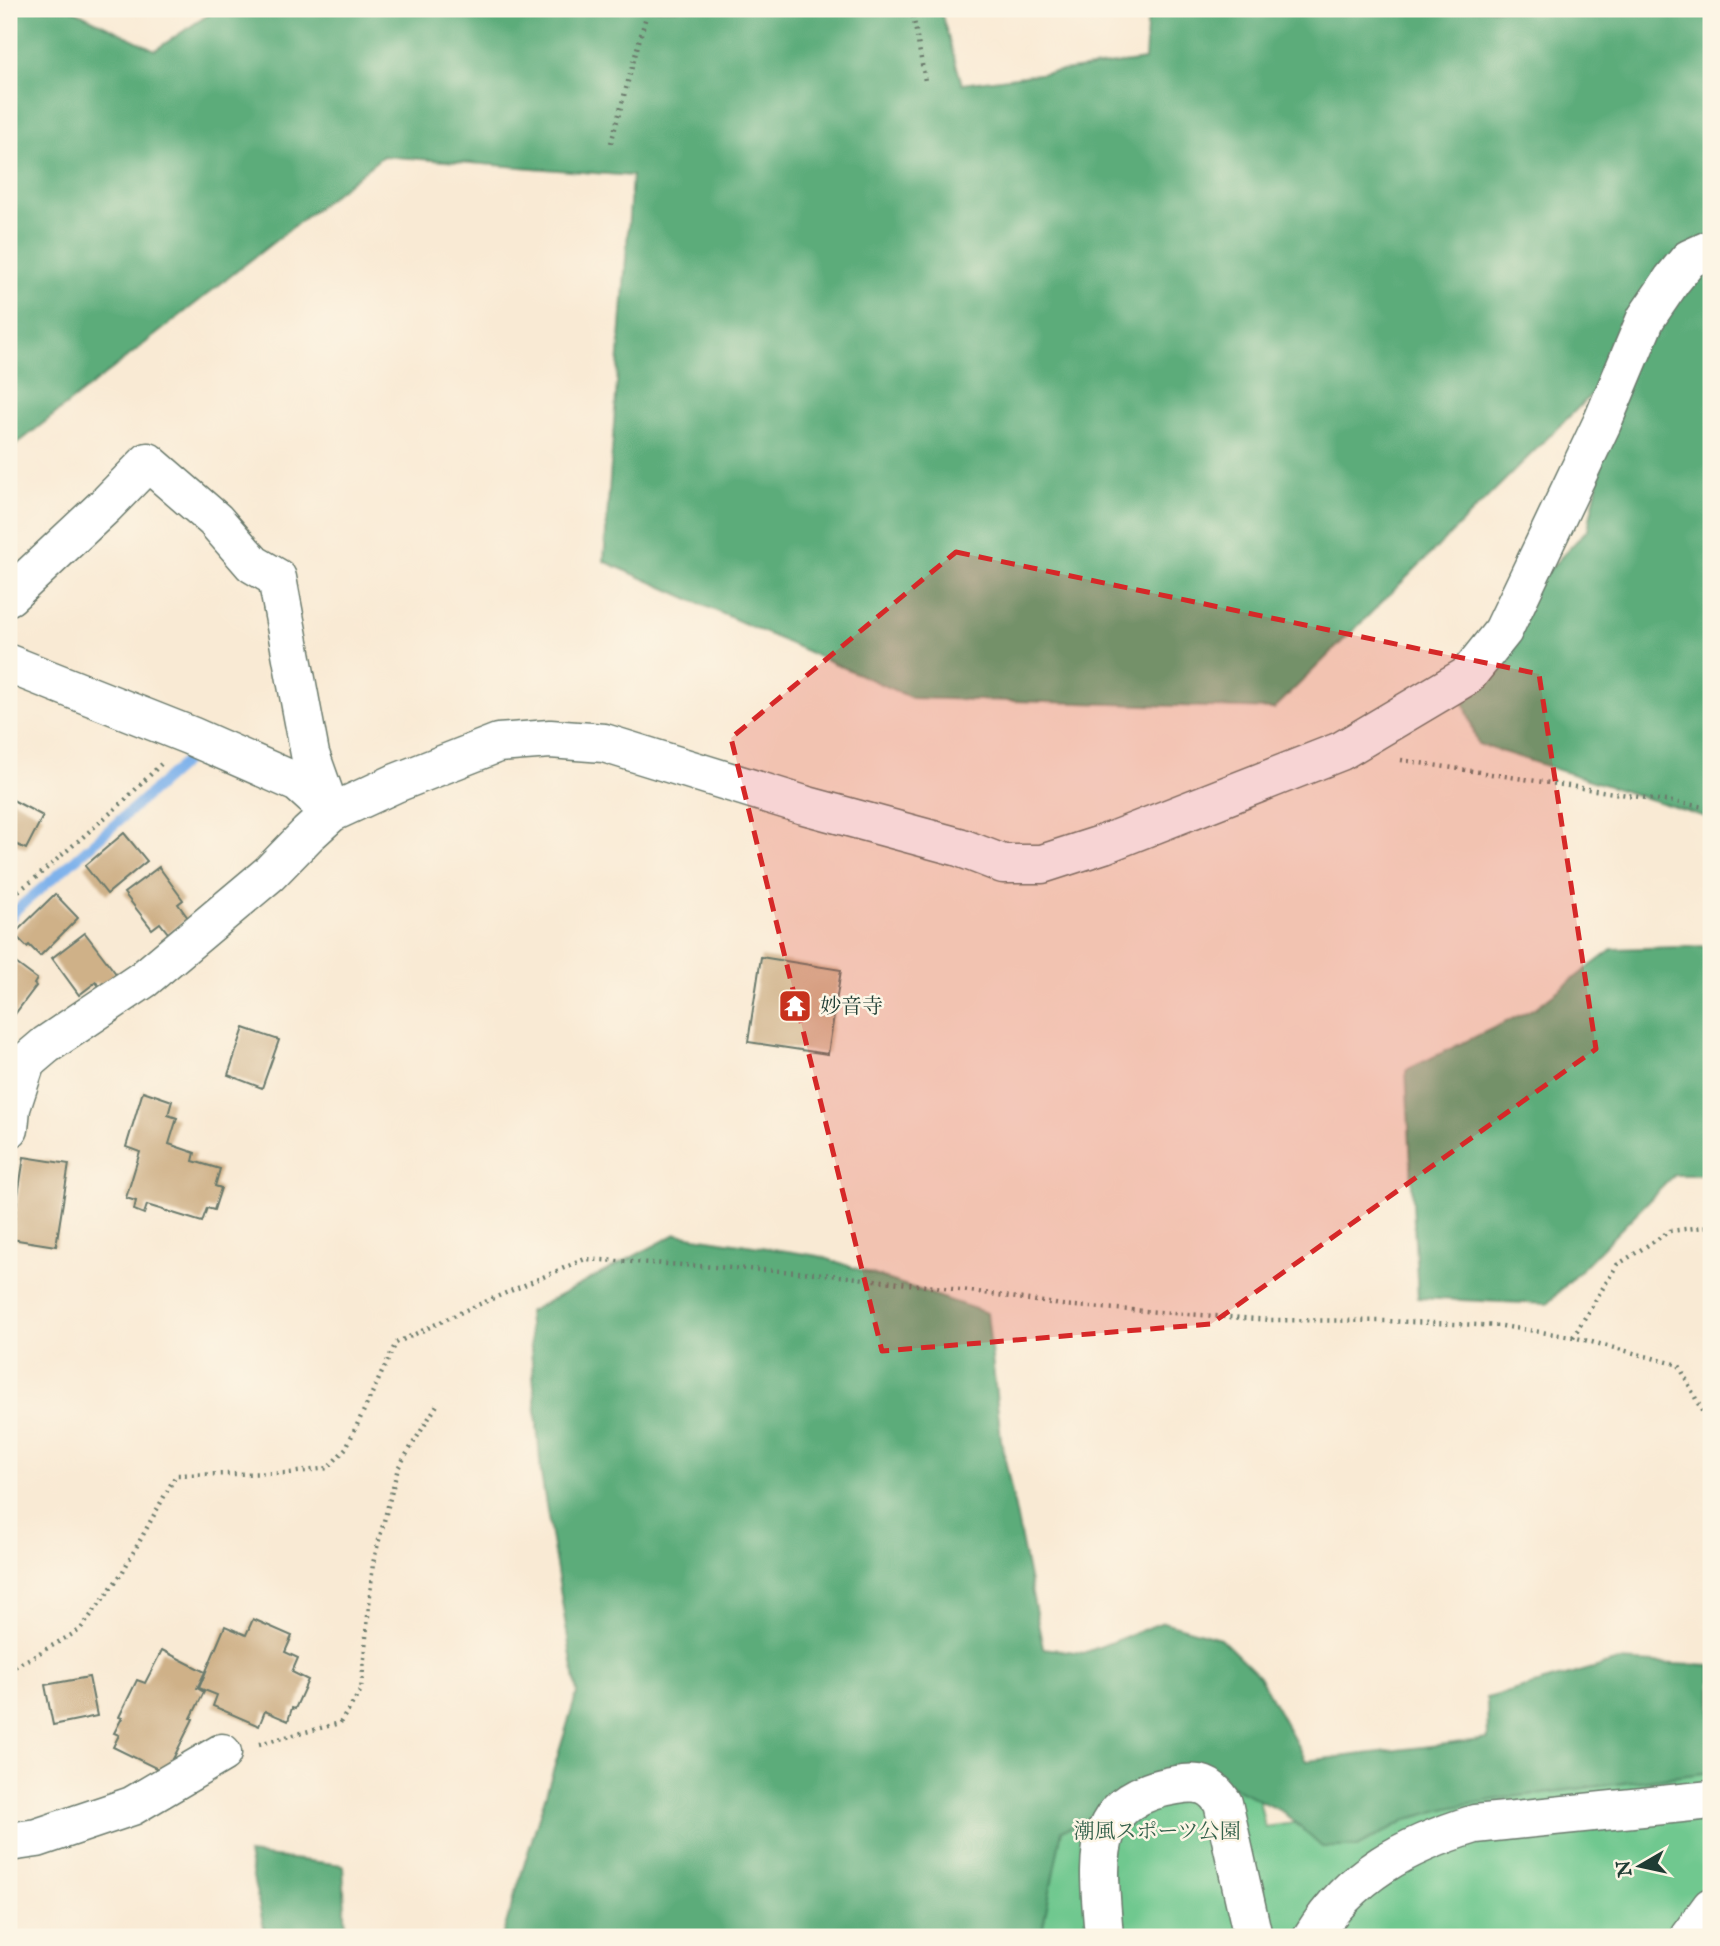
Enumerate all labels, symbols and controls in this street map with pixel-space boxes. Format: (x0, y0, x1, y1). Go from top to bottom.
temple icon: 妙音寺 (776, 987, 814, 1025)
place label: 妙音寺 (820, 994, 883, 1021)
park label: 潮風スポーツ公園 (1073, 1819, 1241, 1846)
north arrow (1604, 1830, 1674, 1900)
text: N (1612, 1858, 1638, 1879)

